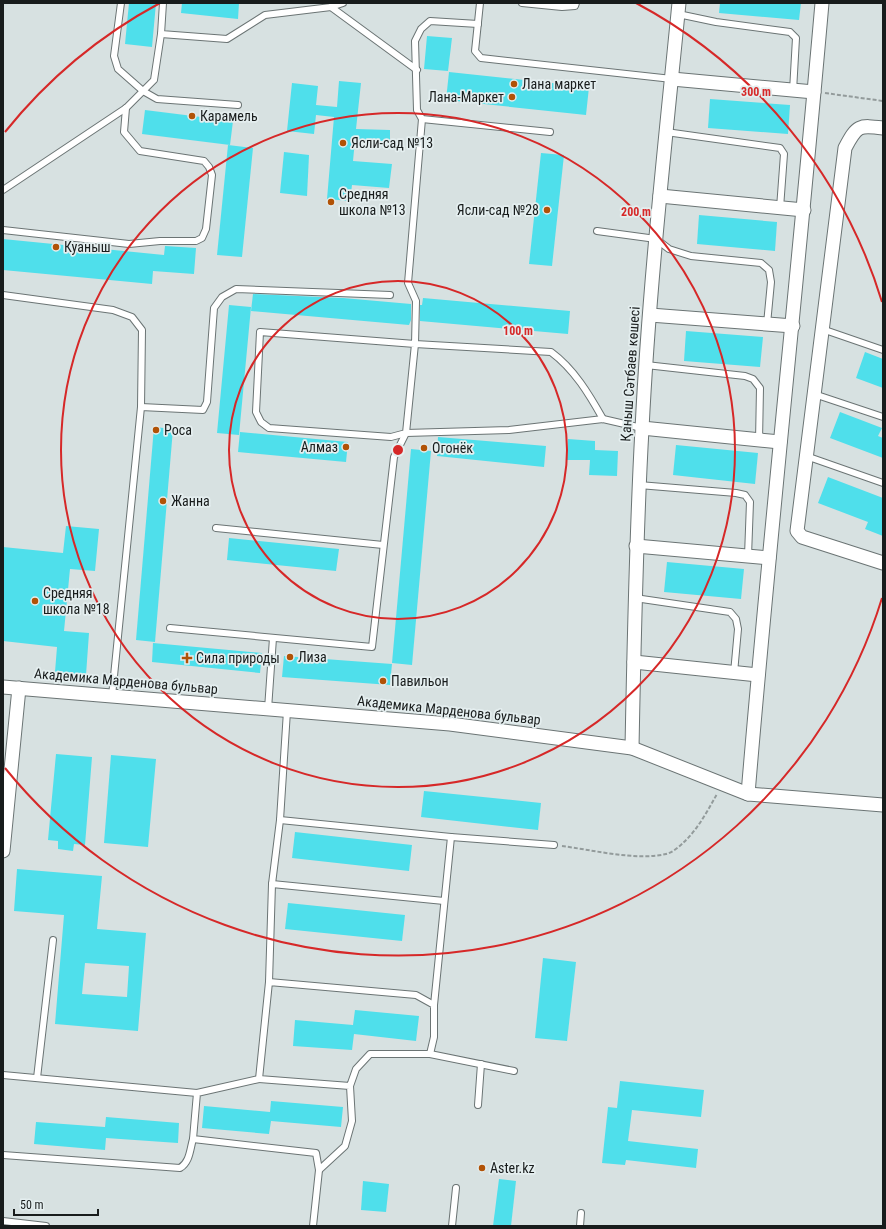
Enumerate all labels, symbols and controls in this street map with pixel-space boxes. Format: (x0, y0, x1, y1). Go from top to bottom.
place label: Лана маркет (522, 76, 596, 92)
marker: Лана маркет (509, 79, 519, 89)
text: 300 m (741, 85, 771, 99)
place label: Лана-Маркет (428, 89, 504, 105)
marker: Лана-Маркет (507, 92, 517, 102)
place label: Карамель (200, 108, 258, 124)
marker: Карамель (187, 111, 197, 121)
place label: Ясли-сад №13 (351, 135, 433, 151)
marker: Ясли-сад №13 (338, 138, 348, 148)
place label: Средняя школа №13 (339, 186, 406, 218)
marker: Средняя школа №13 (326, 197, 336, 207)
place label: Ясли-сад №28 (457, 202, 539, 218)
marker: Ясли-сад №28 (542, 205, 552, 215)
text: 200 m (621, 205, 651, 219)
place label: Куаныш (64, 239, 111, 255)
marker: Куаныш (51, 242, 61, 252)
street label: Қаныш Сәтбаев көшесі (617, 306, 643, 442)
text: 100 m (503, 324, 533, 338)
place label: Роса (164, 422, 192, 438)
marker: Роса (151, 425, 161, 435)
place label: Алмаз (301, 439, 338, 455)
place label: Огонёк (432, 440, 473, 456)
marker: Алмаз (341, 442, 351, 452)
centre of rings (391, 443, 405, 457)
marker: Огонёк (419, 443, 429, 453)
place label: Жанна (171, 493, 210, 509)
marker: Жанна (158, 496, 168, 506)
place label: Средняя школа №18 (43, 585, 110, 617)
marker: Средняя школа №18 (30, 596, 40, 606)
place label: Лиза (298, 649, 327, 665)
place label: Сила природы (196, 650, 280, 666)
marker: Сила природы (181, 652, 193, 664)
marker: Лиза (285, 652, 295, 662)
street label: Академика Марденова бульвар (33, 665, 219, 697)
place label: Павильон (391, 673, 449, 689)
marker: Павильон (378, 676, 388, 686)
street label: Академика Марденова бульвар (356, 692, 542, 728)
place label: Aster.kz (490, 1160, 535, 1176)
marker: Aster.kz (477, 1163, 487, 1173)
scale bar (14, 1191, 98, 1217)
text: 50 m (20, 1198, 44, 1212)

